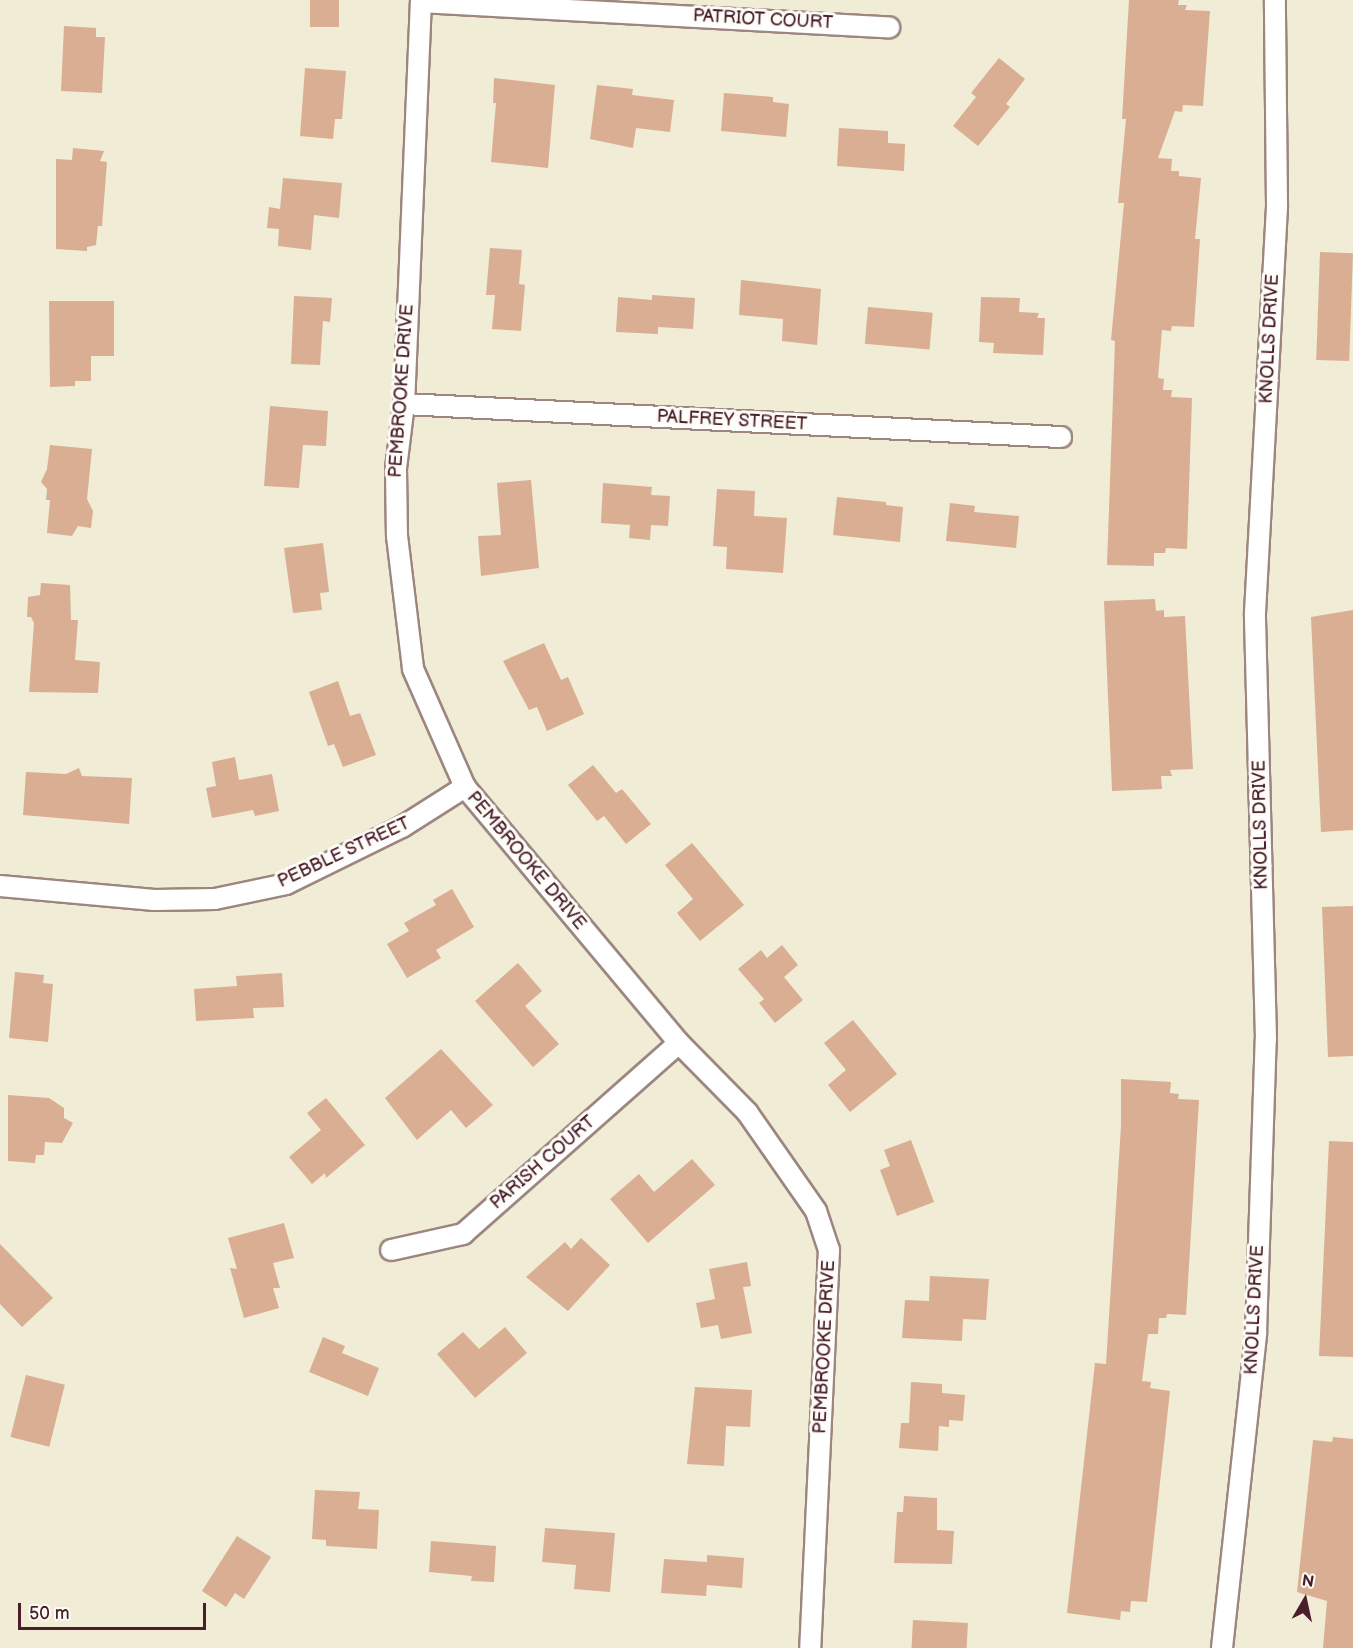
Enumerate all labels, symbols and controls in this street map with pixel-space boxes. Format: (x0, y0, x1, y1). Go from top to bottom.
street label: PATRIOT COURT (692, 6, 834, 34)
street label: KNOLLS DRIVE (1256, 274, 1284, 404)
street label: PEMBROOKE DRIVE (385, 304, 419, 478)
street label: PALFREY STREET (656, 406, 808, 436)
street label: KNOLLS DRIVE (1249, 760, 1273, 890)
street label: PEMBROOKE DRIVE (462, 787, 590, 935)
street label: PEBBLE STREET (274, 813, 414, 893)
street label: PARISH COURT (486, 1112, 600, 1214)
street label: KNOLLS DRIVE (1241, 1245, 1269, 1375)
street label: PEMBROOKE DRIVE (810, 1260, 840, 1434)
north arrow (1275, 1570, 1335, 1630)
text: N (1300, 1571, 1315, 1592)
scale bar (21, 1591, 208, 1629)
text: 50 m (29, 1603, 70, 1624)

